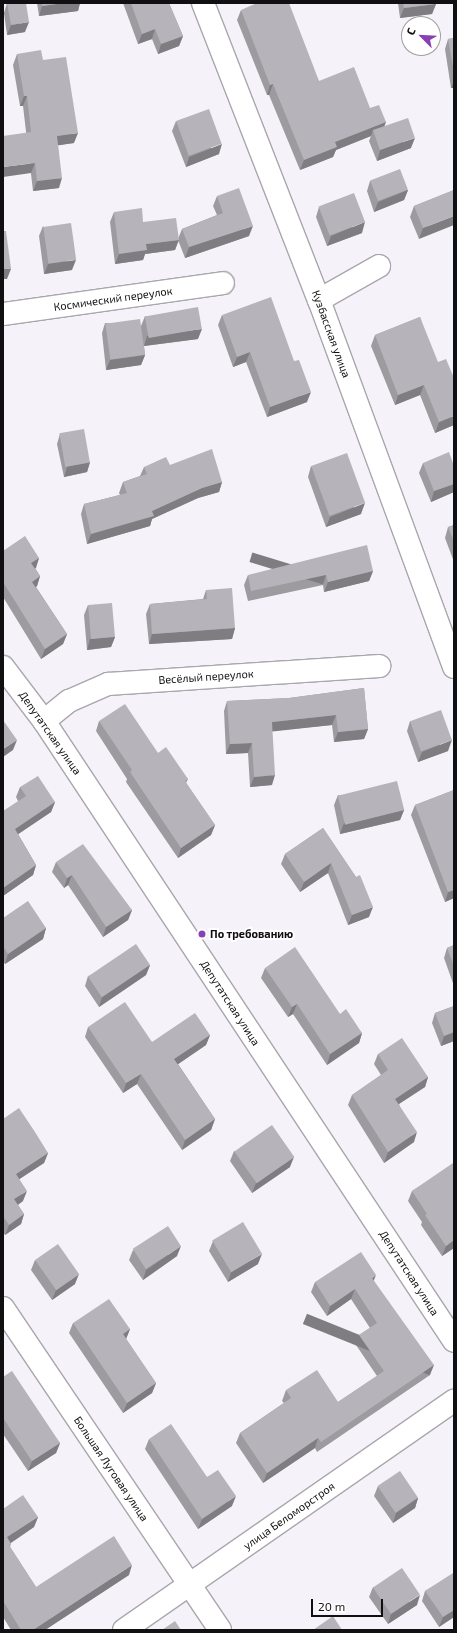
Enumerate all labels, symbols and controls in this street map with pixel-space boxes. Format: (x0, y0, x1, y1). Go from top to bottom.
north arrow (401, 16, 441, 56)
text: С (403, 26, 418, 37)
street label: Космический переулок (53, 284, 173, 314)
street label: Кузбасская улица (309, 289, 353, 379)
street label: Весёлый переулок (158, 667, 254, 687)
street label: Депутатская улица (16, 689, 84, 777)
place label: По требованию (210, 927, 293, 941)
marker: По требованию (197, 929, 207, 939)
street label: Депутатская улица (197, 958, 263, 1048)
street label: Депутатская улица (376, 1228, 442, 1318)
street label: Большая Луговая улица (71, 1414, 151, 1524)
street label: улица Беломорстроя (241, 1479, 337, 1553)
scale bar (313, 1591, 385, 1617)
text: 20 m (318, 1599, 345, 1613)

